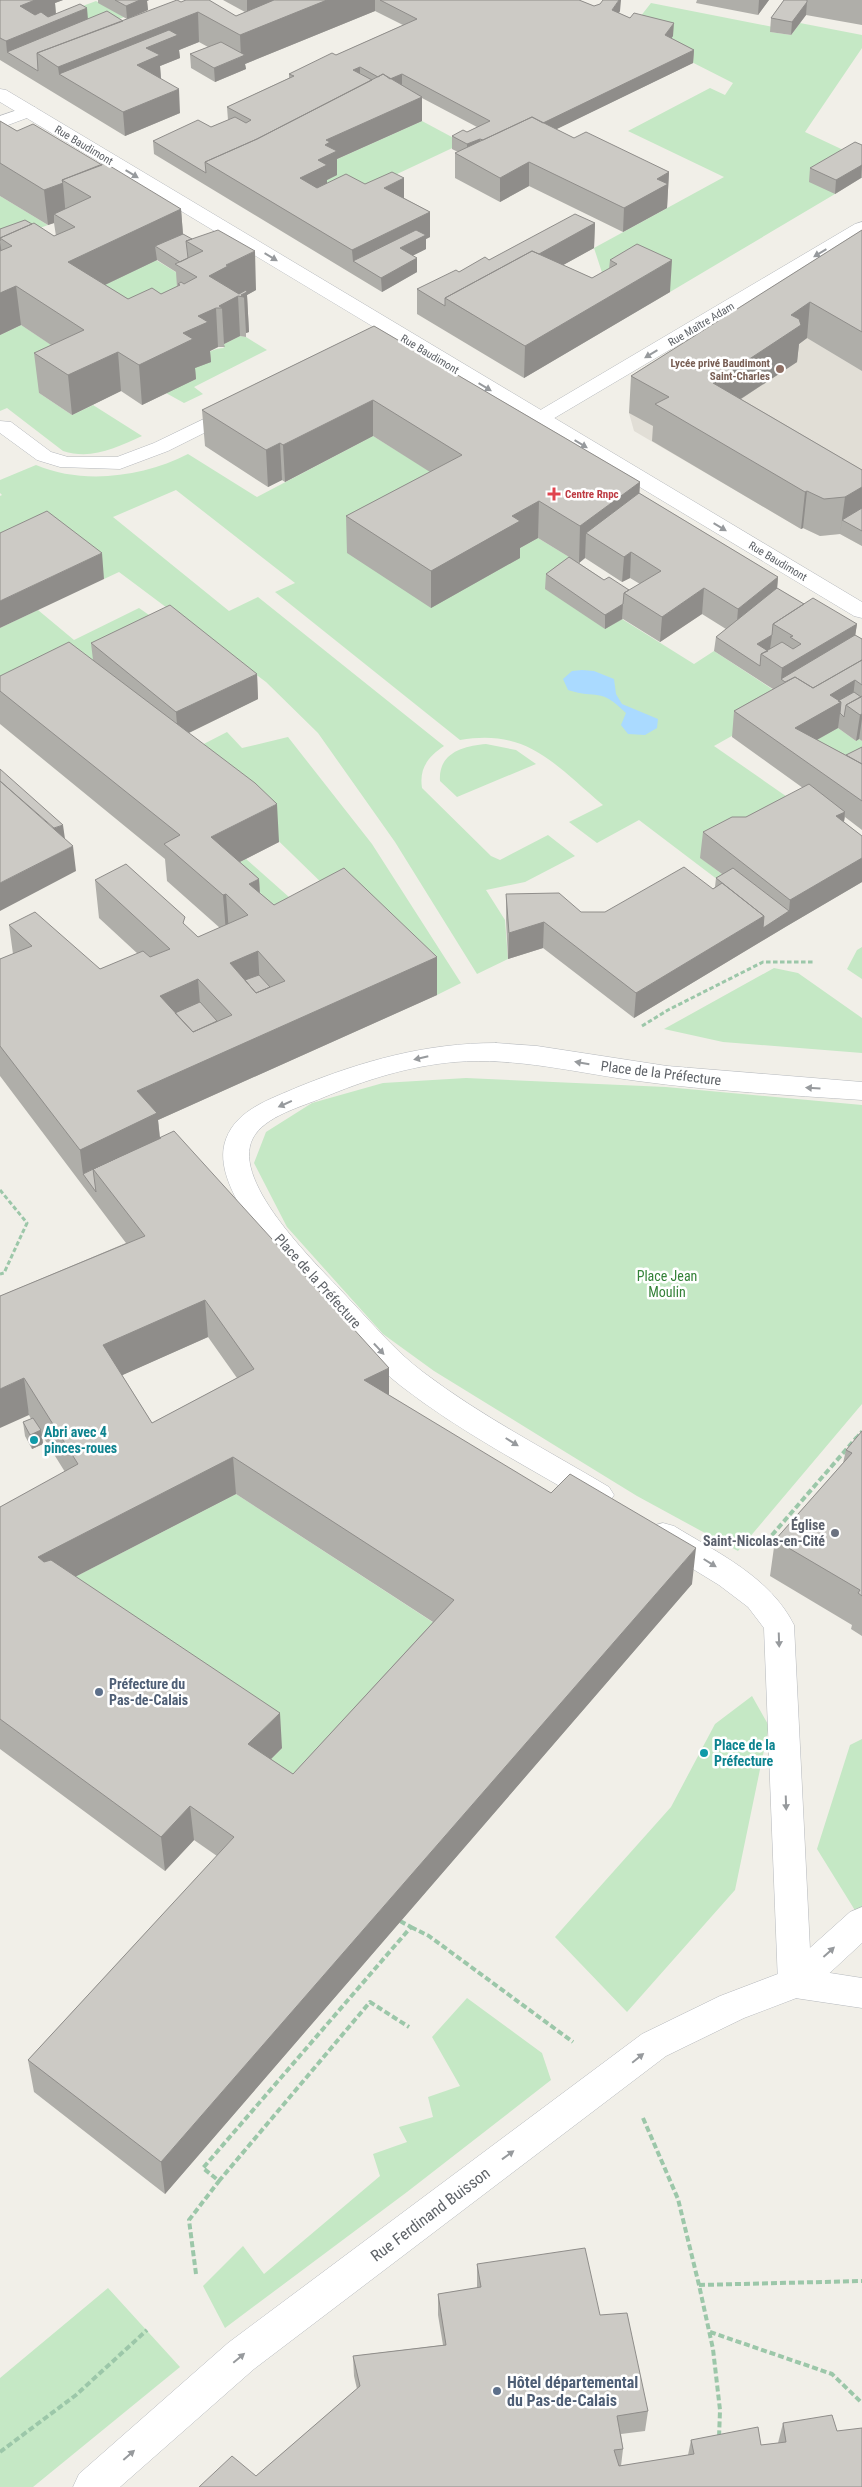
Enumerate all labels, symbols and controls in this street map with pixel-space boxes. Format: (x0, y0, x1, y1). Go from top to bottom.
street label: Rue Baudimont (52, 123, 115, 168)
one-way arrow (125, 169, 138, 178)
one-way arrow (814, 248, 827, 257)
one-way arrow (264, 253, 277, 262)
street label: Rue Maître Adam (666, 300, 737, 349)
street label: Rue Baudimont (398, 332, 461, 377)
one-way arrow (644, 349, 657, 358)
place label: Lycée privé Baudimont Saint-Charles (671, 357, 771, 383)
marker: Lycée privé Baudimont Saint-Charles (774, 363, 786, 375)
one-way arrow (478, 382, 491, 391)
one-way arrow (574, 440, 587, 449)
marker: Centre Rnpc (547, 487, 561, 501)
place label: Centre Rnpc (565, 488, 619, 501)
one-way arrow (714, 523, 727, 532)
street label: Rue Baudimont (746, 539, 809, 584)
one-way arrow (413, 1055, 429, 1063)
street label: Place de la Préfecture (600, 1058, 723, 1088)
one-way arrow (574, 1059, 590, 1067)
one-way arrow (805, 1083, 821, 1091)
one-way arrow (278, 1101, 292, 1109)
street label: Place de la Préfecture (272, 1231, 365, 1332)
park label: Place Jean Moulin (637, 1268, 697, 1300)
one-way arrow (373, 1342, 385, 1354)
place label: Abri avec 4 pinces-roues (44, 1424, 117, 1456)
marker: Abri avec 4 pinces-roues (28, 1434, 40, 1446)
one-way arrow (505, 1437, 518, 1446)
place label: Église Saint-Nicolas-en-Cité (703, 1516, 825, 1549)
marker: Église Saint-Nicolas-en-Cité (829, 1527, 841, 1539)
one-way arrow (703, 1559, 716, 1568)
one-way arrow (776, 1633, 784, 1649)
place label: Préfecture du Pas-de-Calais (109, 1676, 188, 1708)
marker: Préfecture du Pas-de-Calais (93, 1686, 105, 1698)
place label: Place de la Préfecture (714, 1737, 776, 1769)
marker: Place de la Préfecture (698, 1747, 710, 1759)
one-way arrow (783, 1795, 791, 1811)
one-way arrow (822, 1946, 834, 1958)
one-way arrow (631, 2052, 644, 2063)
one-way arrow (501, 2150, 514, 2161)
street label: Rue Ferdinand Buisson (367, 2163, 494, 2265)
one-way arrow (232, 2353, 245, 2364)
place label: Hôtel départemental du Pas-de-Calais (507, 2373, 638, 2410)
marker: Hôtel départemental du Pas-de-Calais (491, 2385, 503, 2397)
one-way arrow (122, 2449, 135, 2460)

